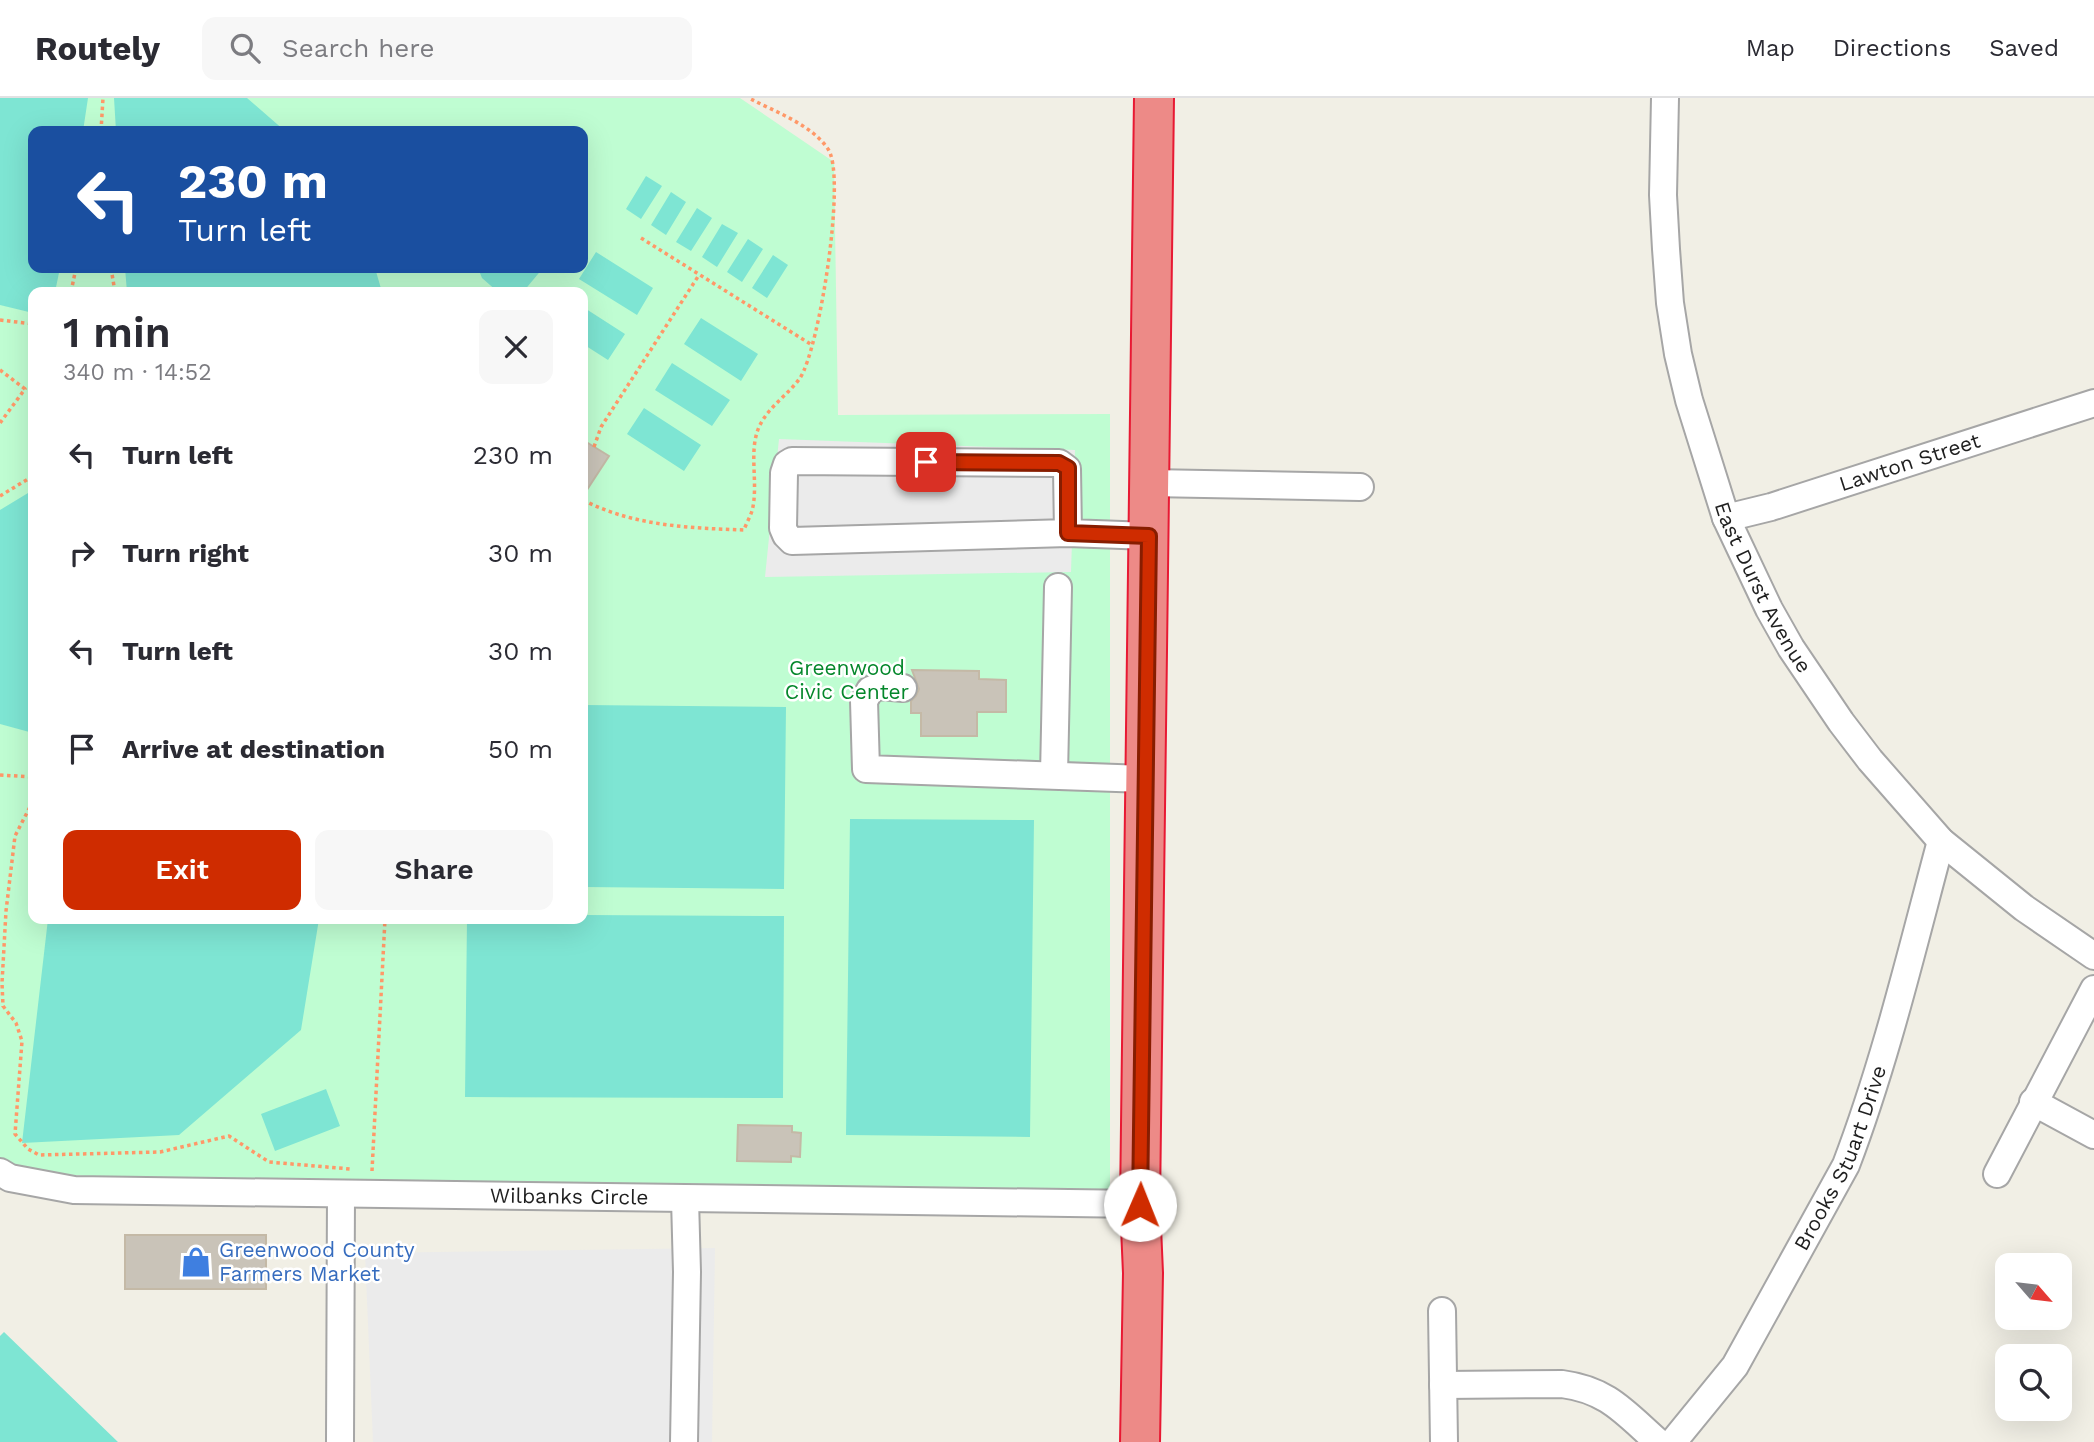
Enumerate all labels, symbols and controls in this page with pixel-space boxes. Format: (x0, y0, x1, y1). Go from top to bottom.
search box (202, 17, 692, 80)
text: Routely (35, 29, 160, 68)
icon: search (226, 29, 264, 67)
text: Search here (282, 33, 434, 63)
text: Map (1746, 34, 1795, 62)
text: Directions (1833, 34, 1951, 62)
text: Saved (1989, 34, 2059, 62)
text: 230 m (178, 152, 328, 210)
icon: left (63, 154, 154, 245)
text: Turn left (178, 211, 311, 249)
text: 1 min (63, 308, 171, 357)
button: close (479, 310, 553, 384)
text: 340 m · 14:52 (63, 359, 212, 386)
street label: Lawton Street (1836, 427, 1983, 496)
pin (896, 432, 956, 492)
icon: left (63, 436, 101, 474)
text: Turn left (122, 440, 233, 470)
text: 230 m (473, 440, 553, 470)
icon: arrive (907, 443, 945, 481)
street label: East Durst Avenue (1710, 498, 1817, 677)
icon: right (63, 534, 101, 572)
text: Turn right (122, 538, 249, 568)
text: 30 m (488, 538, 553, 568)
icon: left (63, 632, 101, 670)
text: Turn left (122, 636, 233, 666)
text: 30 m (488, 636, 553, 666)
park label: Greenwood Civic Center (785, 655, 910, 704)
icon: arrive (63, 730, 101, 768)
text: Arrive at destination (122, 734, 385, 764)
text: 50 m (488, 734, 553, 764)
button: Exit (63, 830, 301, 910)
button: Share (315, 830, 553, 910)
street label: Brooks Stuart Drive (1788, 1062, 1891, 1255)
position arrow (1103, 1168, 1177, 1242)
street label: Wilbanks Circle (490, 1182, 649, 1210)
place label: Greenwood County Farmers Market (219, 1237, 415, 1286)
shop icon: Greenwood County Farmers Market (179, 1245, 213, 1279)
north arrow (1995, 1253, 2072, 1330)
map controls (1995, 1253, 2072, 1421)
button: search (1995, 1344, 2072, 1421)

